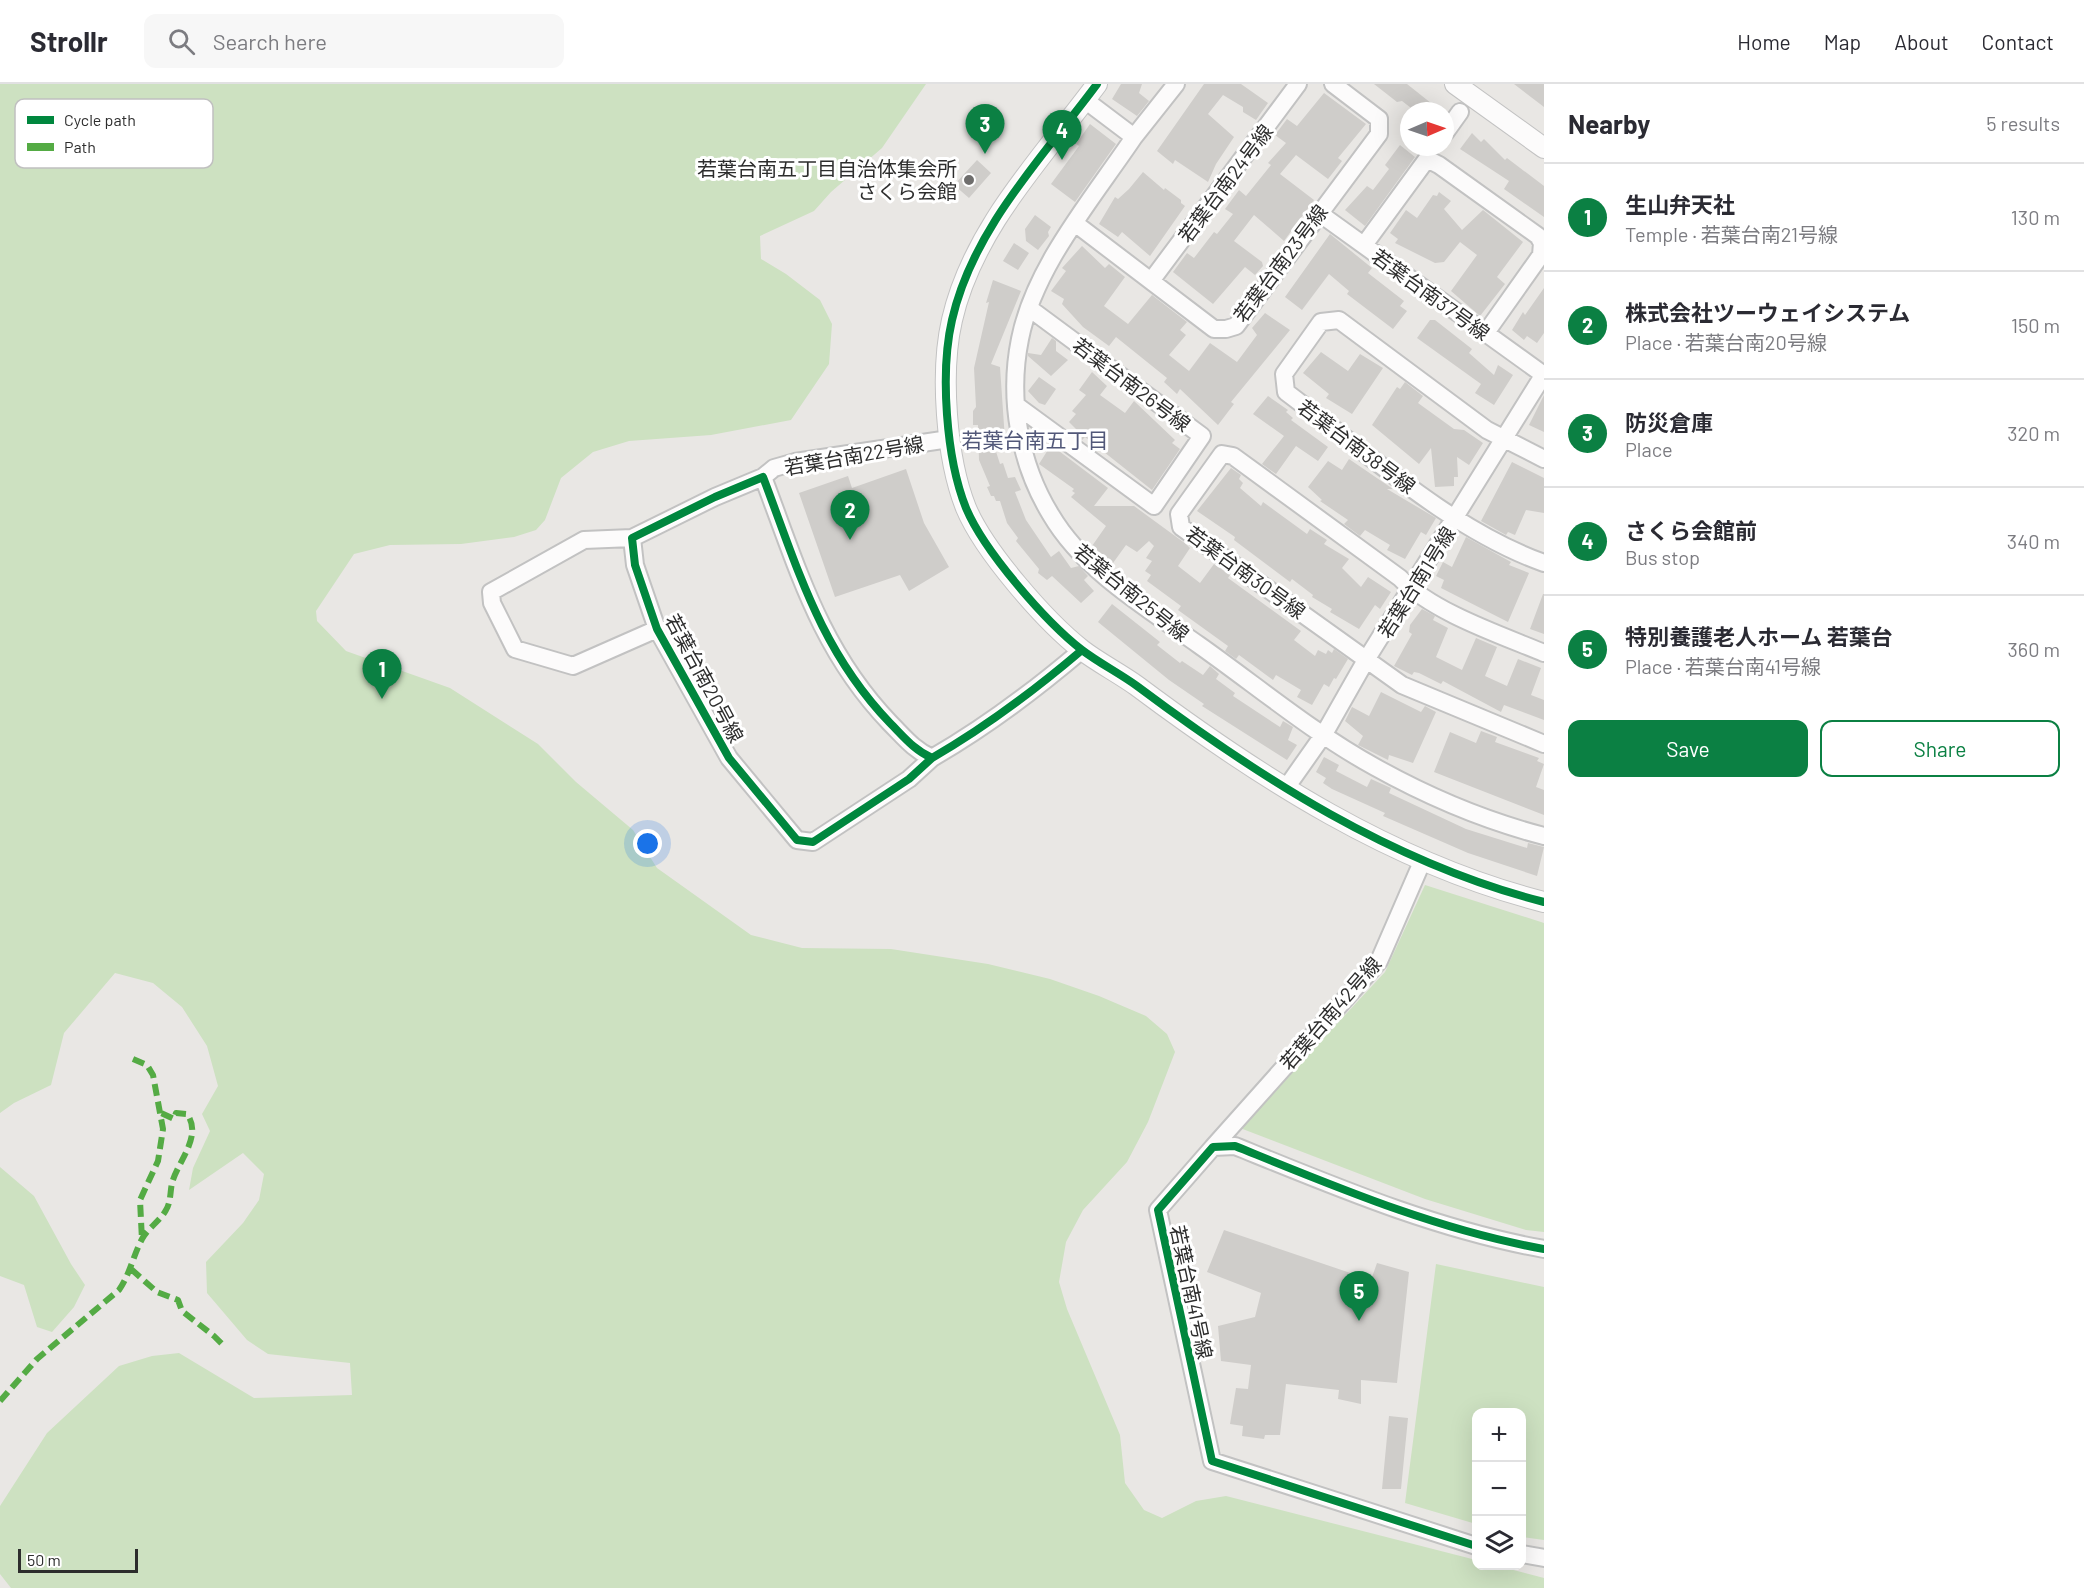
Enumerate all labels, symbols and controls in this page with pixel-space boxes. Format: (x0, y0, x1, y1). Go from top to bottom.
search box (144, 14, 564, 68)
text: Strollr (30, 24, 108, 58)
icon: search (165, 25, 198, 58)
text: Search here (213, 28, 327, 54)
text: Home (1737, 29, 1791, 54)
text: Map (1824, 29, 1861, 54)
text: About (1894, 29, 1949, 54)
text: Contact (1982, 29, 2054, 54)
legend (15, 99, 213, 168)
north arrow (1400, 102, 1454, 156)
pin: 3 (966, 104, 1004, 154)
text: Nearby (1568, 108, 1650, 139)
text: Cycle path (64, 110, 136, 129)
pin: 4 (1042, 110, 1082, 160)
text: 5 results (1986, 111, 2060, 135)
street label: 若葉台南24号線 (1173, 119, 1277, 247)
text: Path (64, 137, 96, 156)
place label: 若葉台南五丁目自治体集会所 さくら会館 (697, 156, 957, 203)
marker: 若葉台南五丁目自治体集会所 さくら会館 (962, 173, 976, 187)
text: 生山弁天社 (1625, 191, 1735, 217)
street label: 若葉台南23号線 (1228, 200, 1332, 326)
text: 1 (1584, 205, 1591, 229)
text: 130 m (2011, 205, 2060, 229)
text: Temple · 若葉台南21号線 (1625, 222, 1838, 246)
street label: 若葉台南37号線 (1367, 243, 1495, 345)
text: 株式会社ツーウェイシステム (1625, 299, 1910, 325)
text: 2 (1582, 313, 1593, 337)
text: 150 m (2011, 313, 2060, 337)
text: Place · 若葉台南20号線 (1625, 330, 1827, 354)
street label: 若葉台南26号線 (1068, 332, 1196, 436)
street label: 若葉台南38号線 (1294, 394, 1420, 498)
text: 防災倉庫 (1625, 409, 1713, 435)
text: 3 (1582, 421, 1593, 445)
text: 320 m (2007, 421, 2060, 445)
district label: 若葉台南五丁目 (962, 427, 1109, 452)
street label: 若葉台南22号線 (782, 431, 926, 479)
text: Place (1625, 437, 1673, 461)
pin: 2 (830, 490, 870, 540)
text: さくら会館前 (1625, 517, 1757, 543)
street label: 若葉台南30号線 (1182, 521, 1310, 623)
street label: 若葉台南1号線 (1372, 522, 1460, 642)
text: 4 (1581, 529, 1594, 553)
text: 340 m (2007, 529, 2060, 553)
street label: 若葉台南25号線 (1070, 538, 1194, 646)
text: Bus stop (1625, 545, 1700, 569)
street label: 若葉台南20号線 (661, 610, 749, 746)
text: 特別養護老人ホーム 若葉台 (1625, 623, 1893, 649)
text: 5 (1582, 637, 1593, 661)
text: 360 m (2008, 637, 2060, 661)
pin: 1 (362, 650, 401, 699)
text: Place · 若葉台南41号線 (1625, 654, 1821, 678)
button: Save (1568, 720, 1808, 777)
button: Share (1820, 720, 2060, 777)
your location (633, 829, 662, 858)
street label: 若葉台南42号線 (1274, 952, 1386, 1074)
street label: 若葉台南41号線 (1166, 1223, 1218, 1361)
pin: 5 (1340, 1272, 1378, 1321)
map controls (1472, 1408, 1526, 1570)
button: + (1472, 1408, 1526, 1462)
button: − (1472, 1462, 1526, 1516)
button: layers (1472, 1516, 1526, 1570)
scale bar (18, 1546, 138, 1574)
text: 50 m (27, 1550, 61, 1569)

